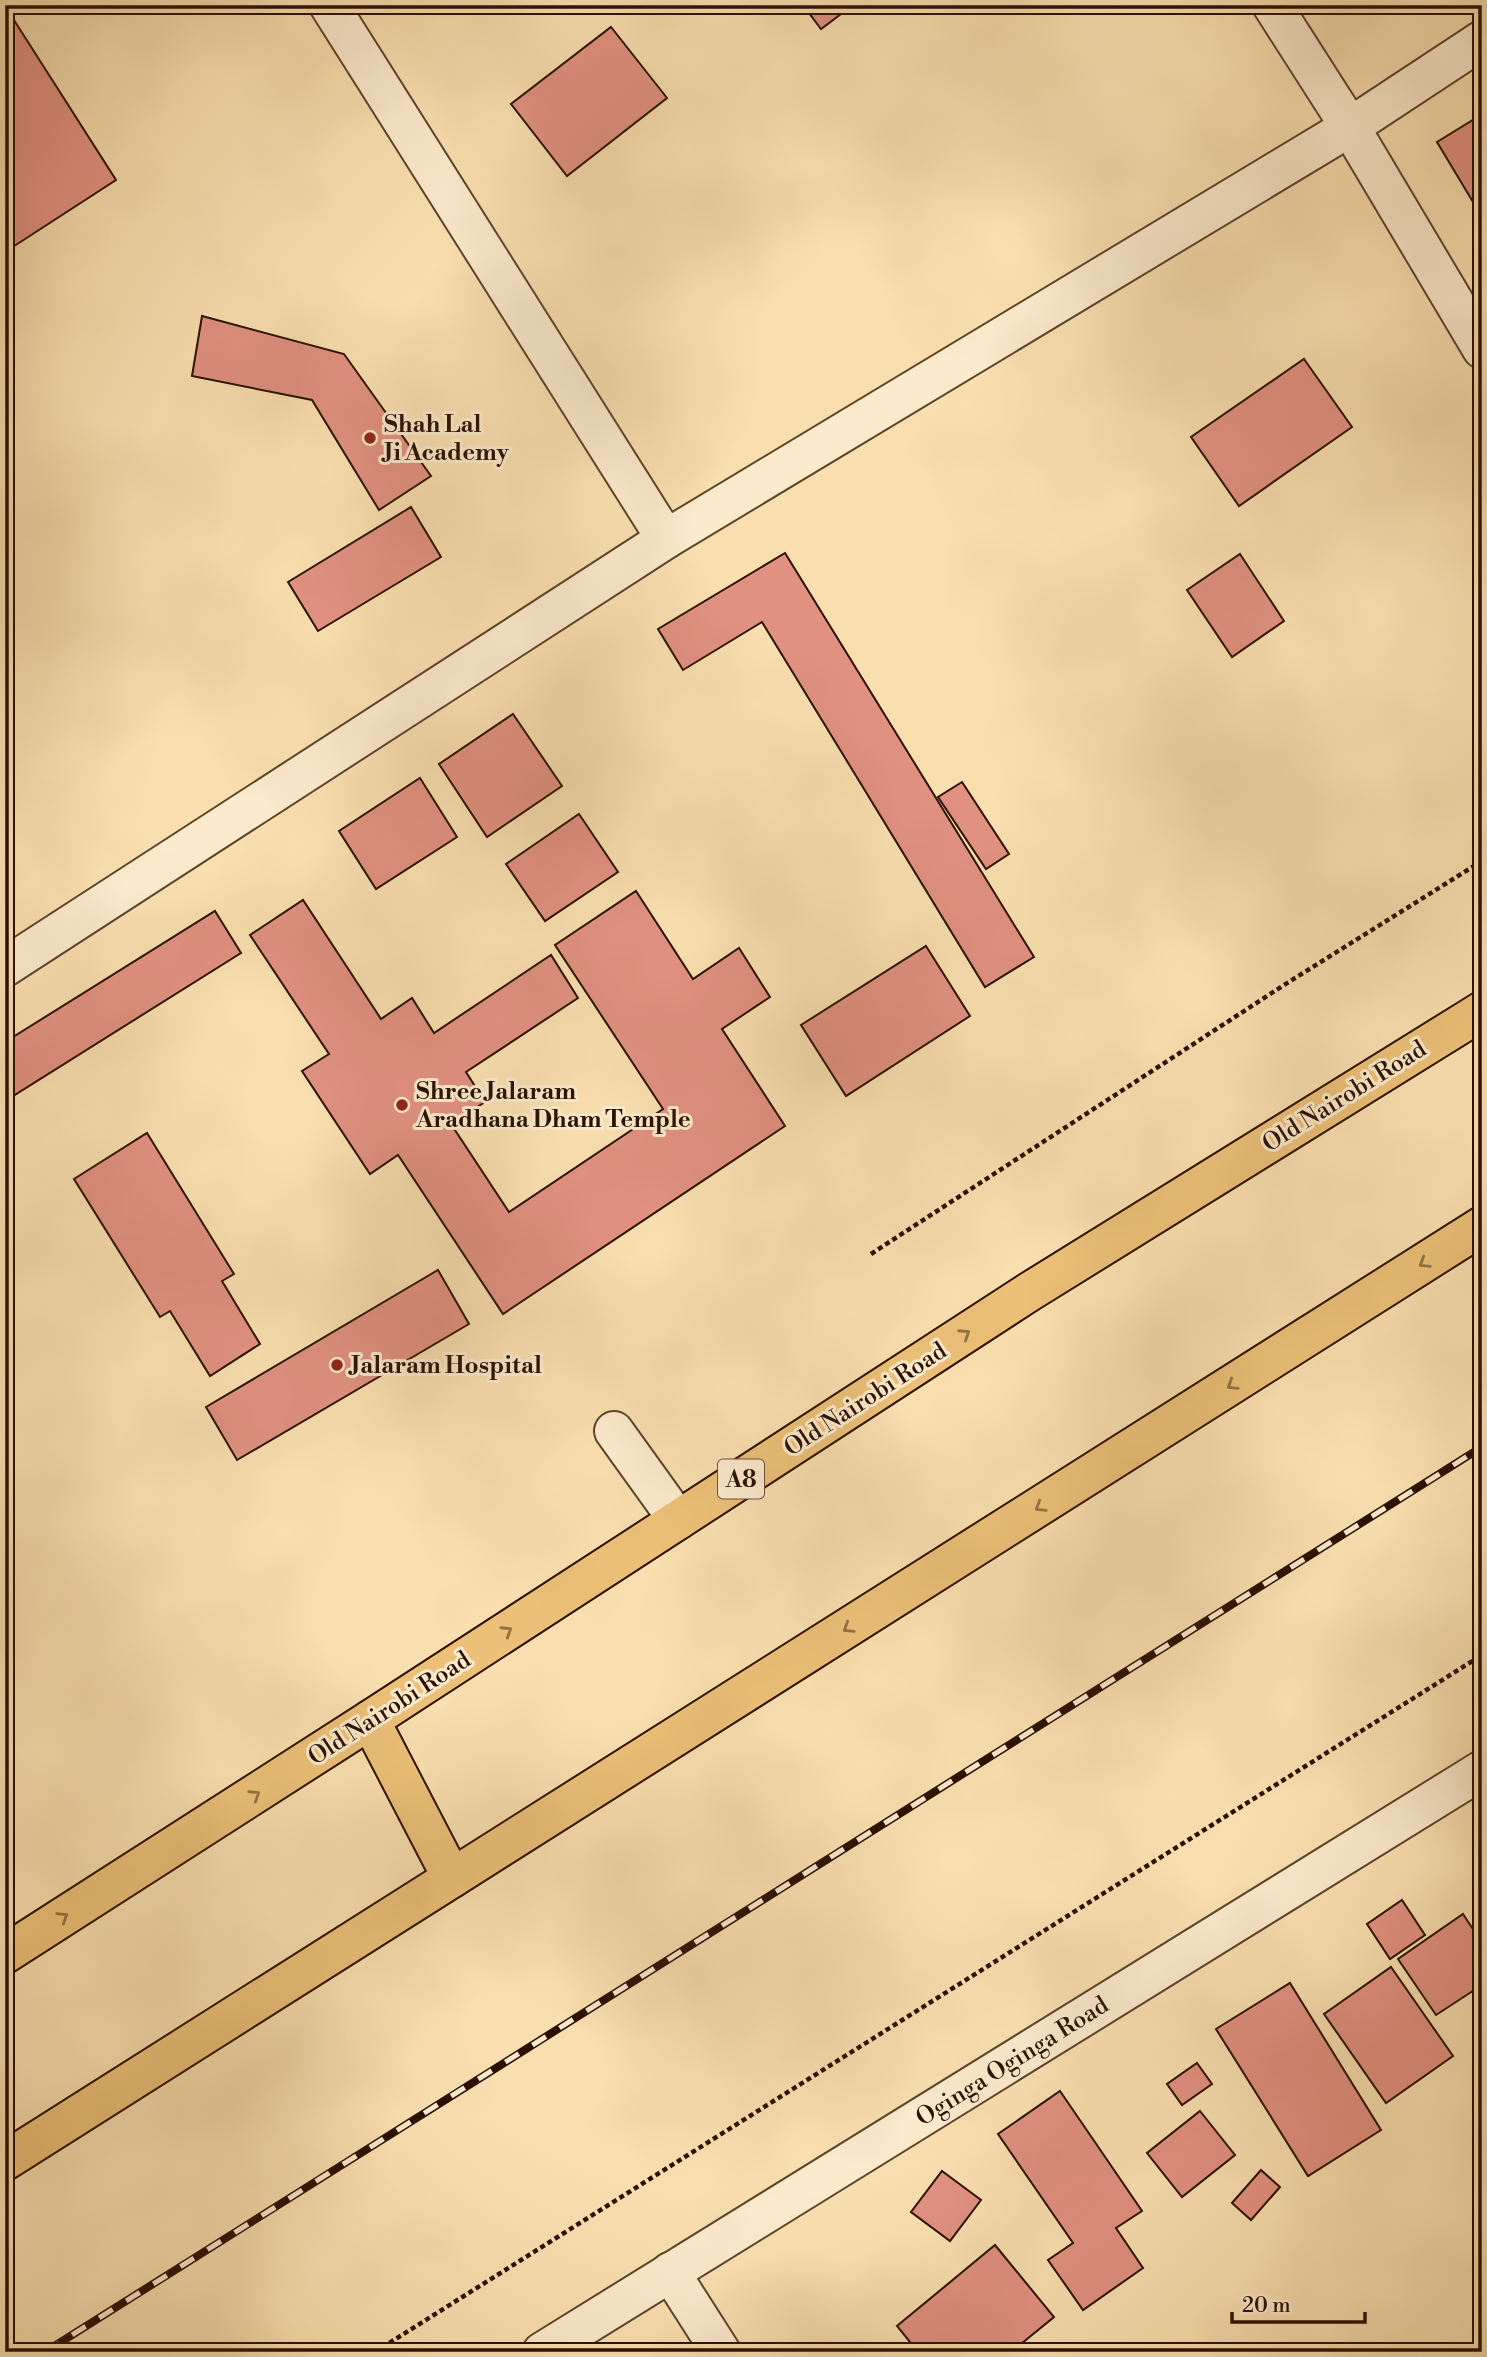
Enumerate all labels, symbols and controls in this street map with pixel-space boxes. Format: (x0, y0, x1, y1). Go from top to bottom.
place label: Shah Lal Ji Academy (381, 410, 510, 468)
marker: Shah Lal Ji Academy (362, 430, 378, 446)
street label: Old Nairobi Road (1257, 1034, 1432, 1159)
place label: Shree Jalaram Aradhana Dham Temple (415, 1077, 691, 1135)
marker: Shree Jalaram Aradhana Dham Temple (394, 1097, 410, 1113)
one-way arrow (1419, 1254, 1432, 1267)
one-way arrow (957, 1329, 970, 1342)
street label: Old Nairobi Road (779, 1336, 953, 1464)
place label: Jalaram Hospital (348, 1351, 542, 1381)
marker: Jalaram Hospital (329, 1357, 345, 1373)
one-way arrow (1227, 1376, 1240, 1389)
road number: A8 (718, 1460, 764, 1498)
one-way arrow (1035, 1498, 1048, 1511)
one-way arrow (842, 1620, 855, 1633)
one-way arrow (500, 1627, 513, 1640)
street label: Old Nairobi Road (303, 1645, 477, 1773)
one-way arrow (247, 1790, 260, 1803)
one-way arrow (55, 1913, 68, 1926)
street label: Oginga Oginga Road (911, 1990, 1115, 2133)
scale bar (1232, 2280, 1364, 2324)
text: 20 m (1242, 2293, 1291, 2319)

